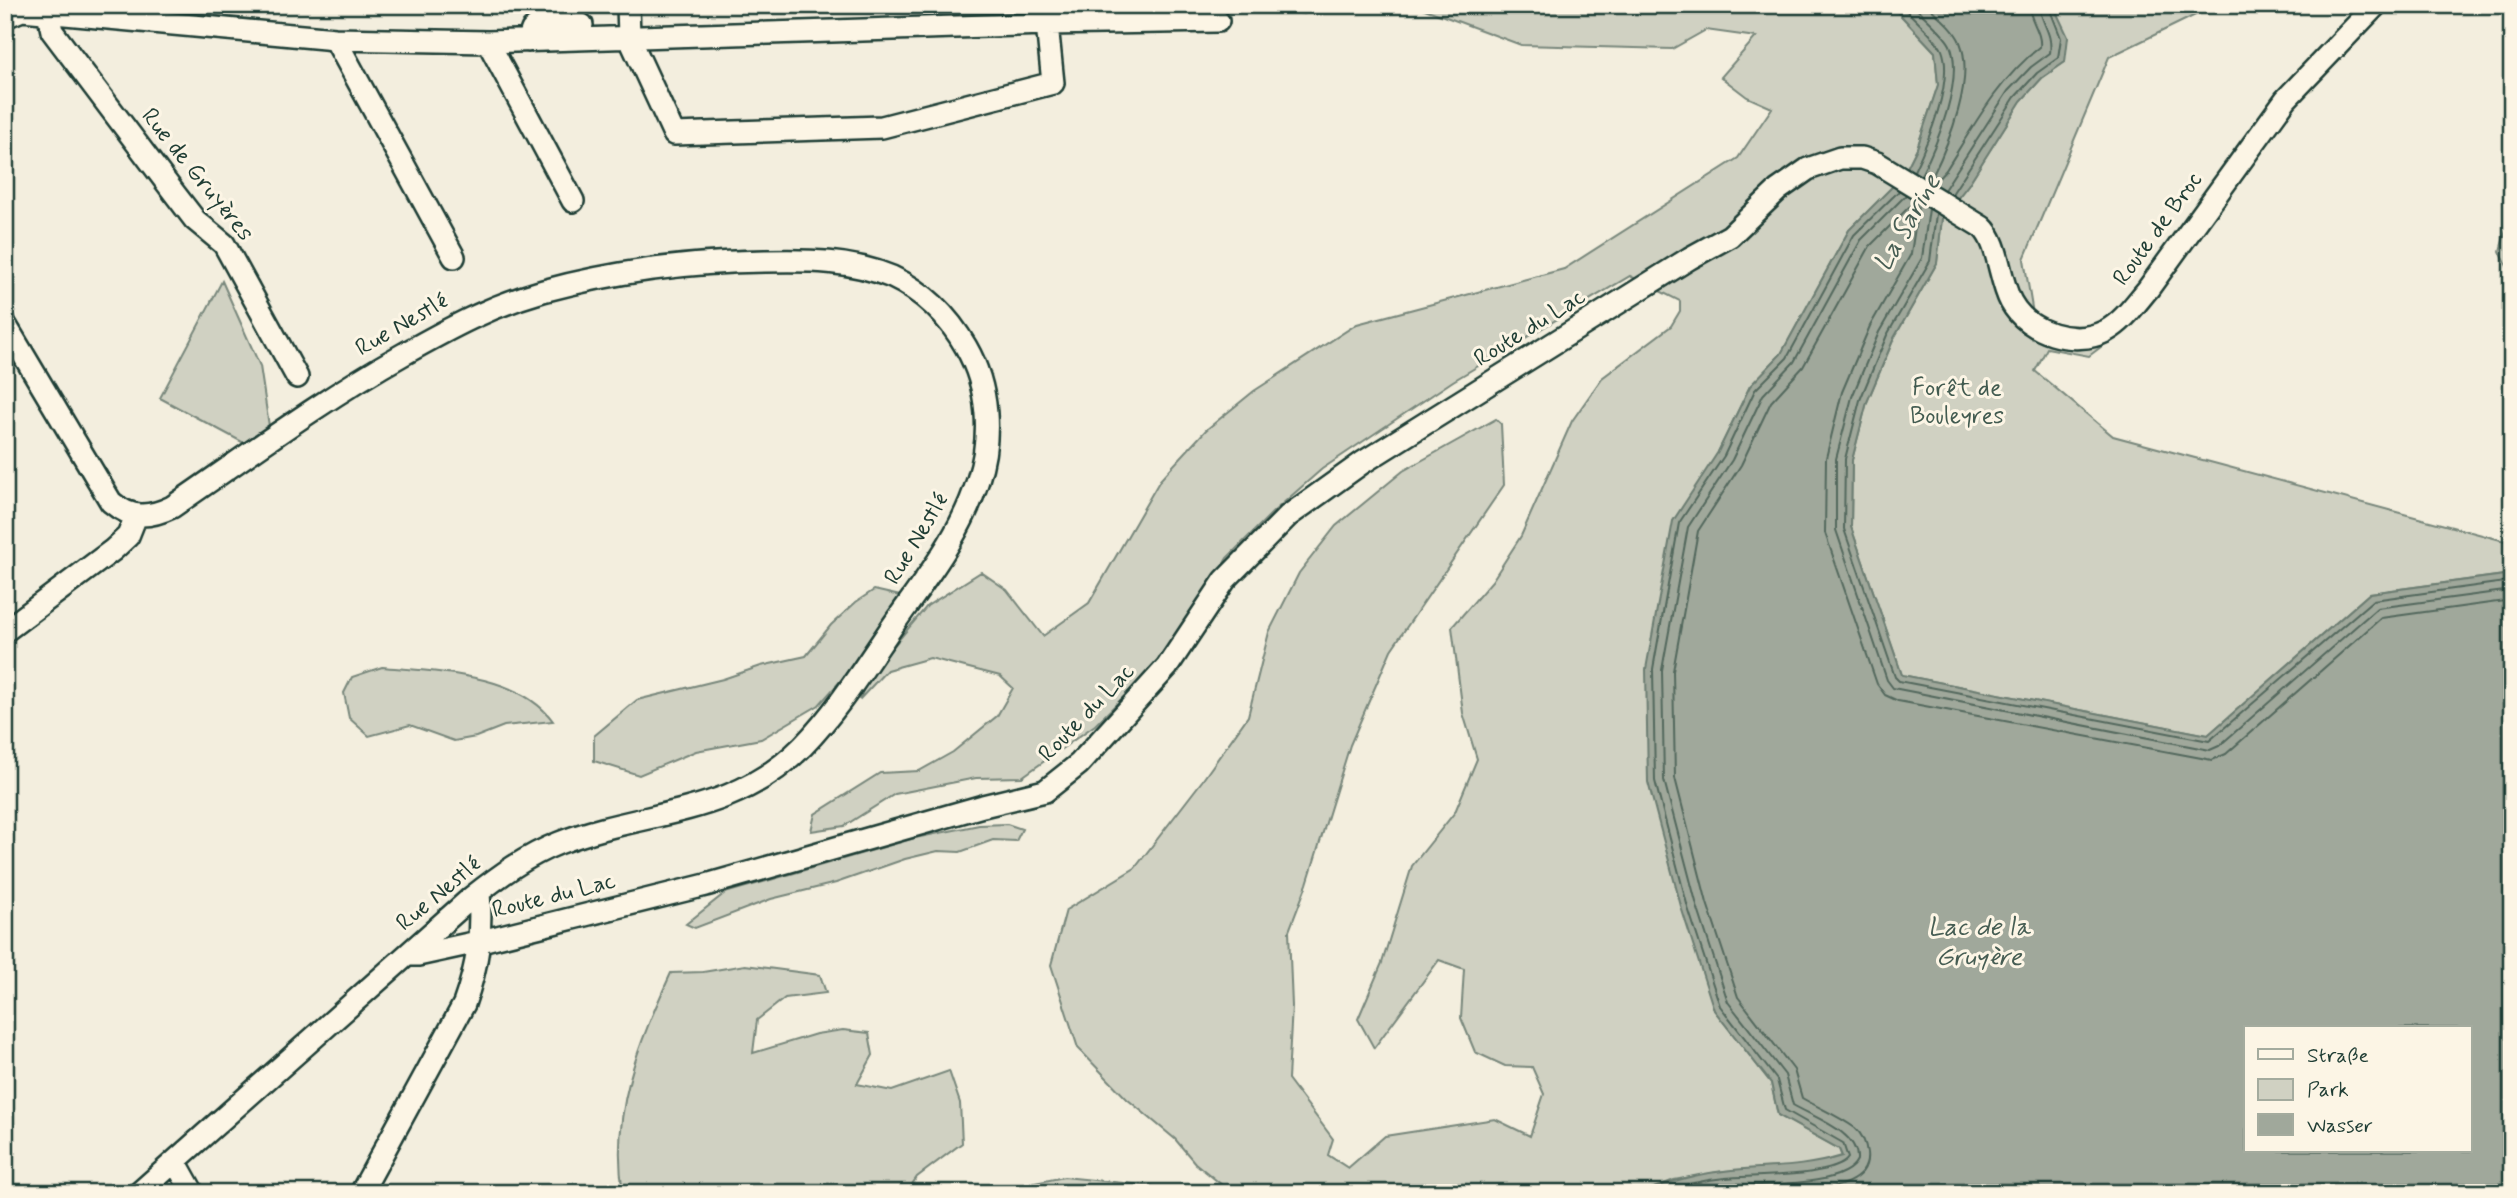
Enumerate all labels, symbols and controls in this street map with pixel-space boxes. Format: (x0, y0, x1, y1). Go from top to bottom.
street label: Rue de Gruyères (134, 102, 260, 248)
street label: Route de Broc (2106, 166, 2210, 292)
water label: La Sarine (1867, 167, 1950, 278)
street label: Route du Lac (1468, 281, 1592, 375)
street label: Rue Nestlé (350, 286, 454, 364)
park label: Forêt de Bouleyres (1910, 373, 2004, 432)
street label: Rue Nestlé (877, 487, 957, 591)
street label: Route du Lac (1032, 657, 1142, 769)
street label: Rue Nestlé (390, 849, 488, 939)
street label: Route du Lac (489, 866, 619, 926)
water label: Lac de la Gruyère (1928, 911, 2032, 975)
legend (2244, 1026, 2472, 1152)
text: Straße (2307, 1042, 2369, 1070)
text: Park (2307, 1076, 2349, 1104)
text: Wasser (2307, 1112, 2373, 1140)

